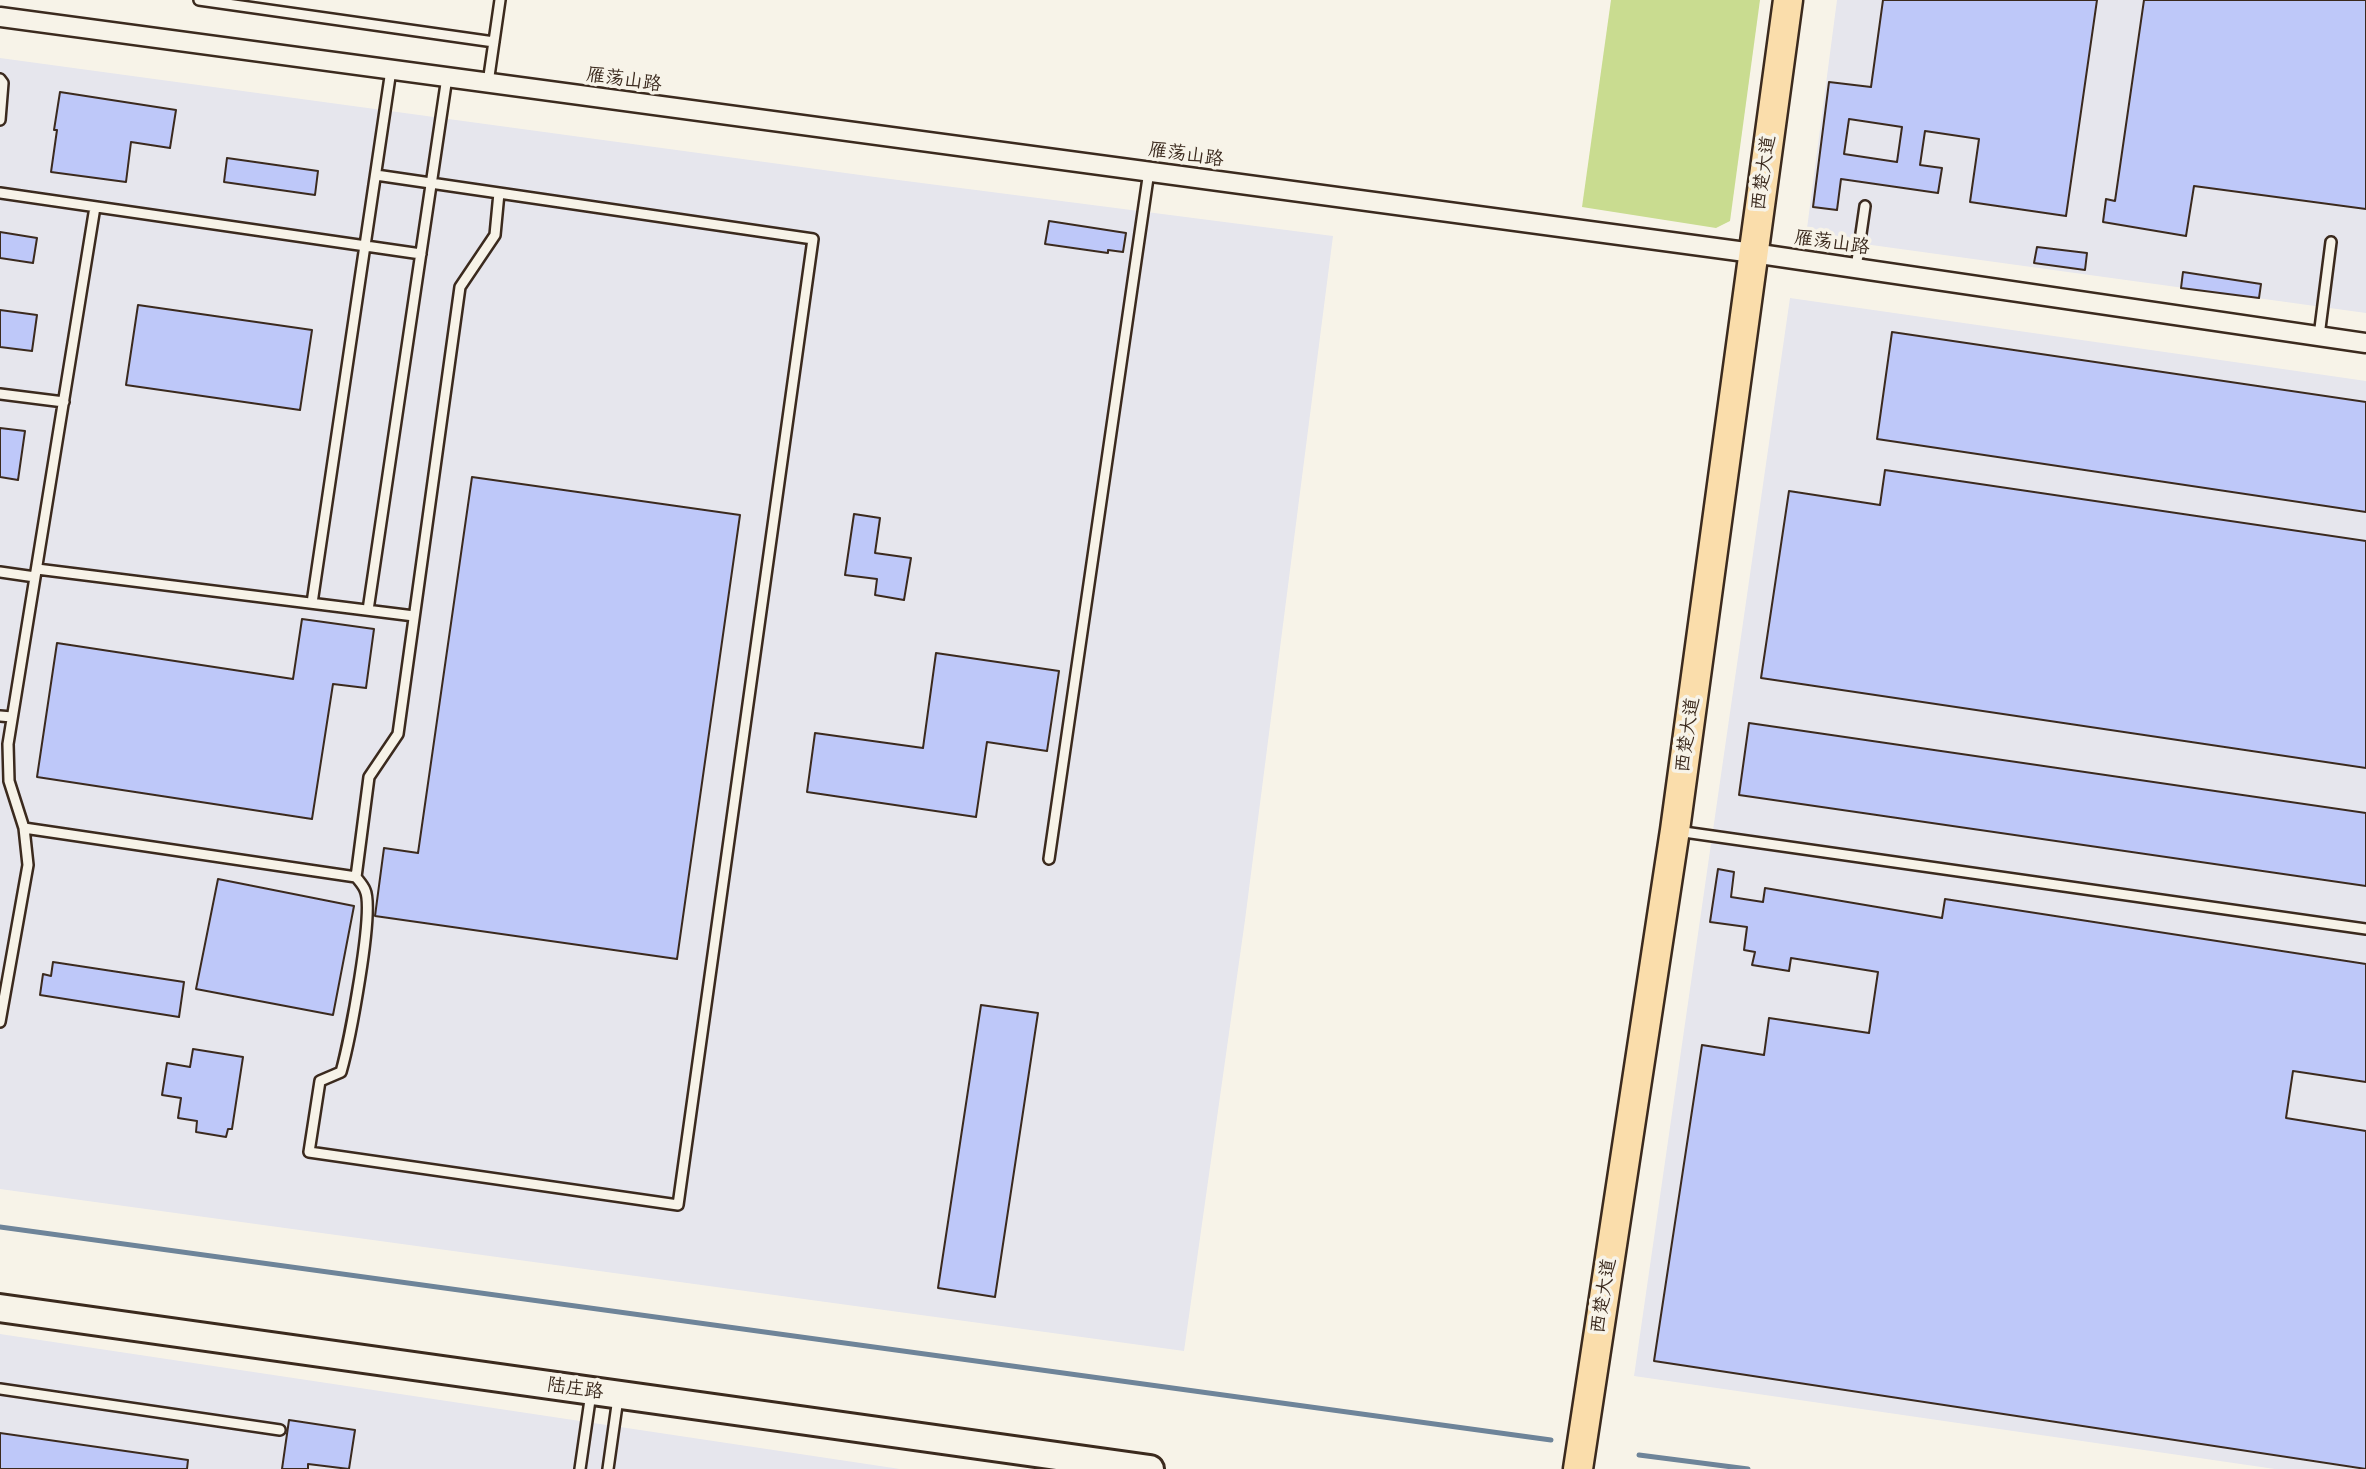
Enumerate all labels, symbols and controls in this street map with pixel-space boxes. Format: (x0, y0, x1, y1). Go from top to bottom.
street label: 雁荡山路 (585, 63, 663, 97)
street label: 西楚大道 (1747, 134, 1781, 212)
street label: 雁荡山路 (1147, 138, 1225, 172)
street label: 雁荡山路 (1793, 226, 1871, 260)
street label: 西楚大道 (1671, 696, 1705, 774)
street label: 西楚大道 (1587, 1257, 1621, 1335)
street label: 陆庄路 (545, 1374, 605, 1404)

